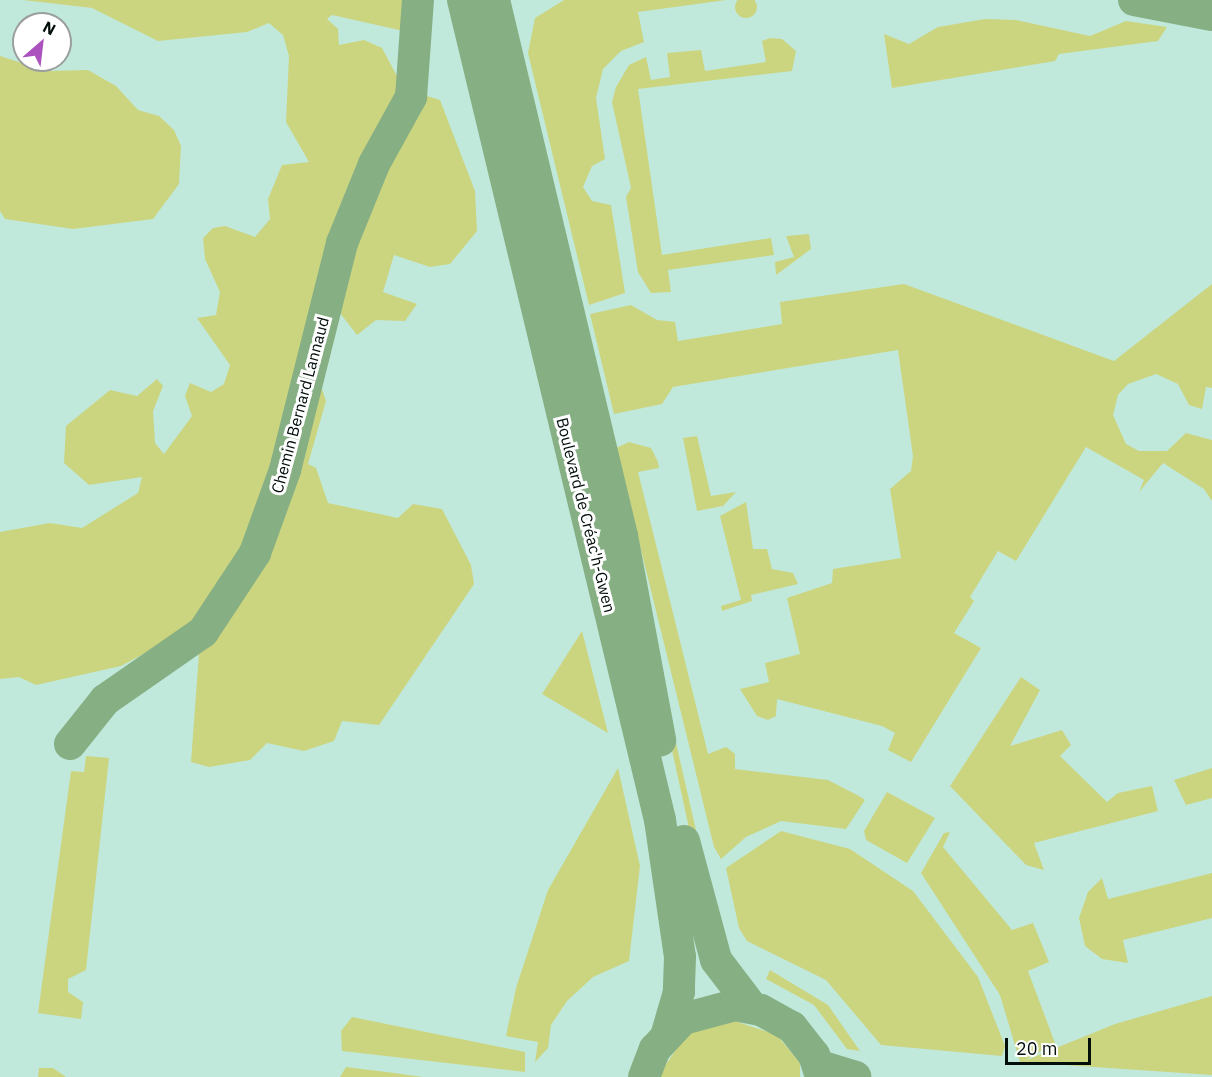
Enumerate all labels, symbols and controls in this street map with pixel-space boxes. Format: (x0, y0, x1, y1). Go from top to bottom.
north arrow (12, 12, 72, 72)
text: N (40, 16, 59, 39)
street label: Chemin Bernard Lannaud (267, 315, 333, 495)
street label: Boulevard de Créac'h-Gwen (552, 415, 620, 615)
scale bar (1008, 1026, 1094, 1064)
text: 20 m (1016, 1037, 1058, 1060)

